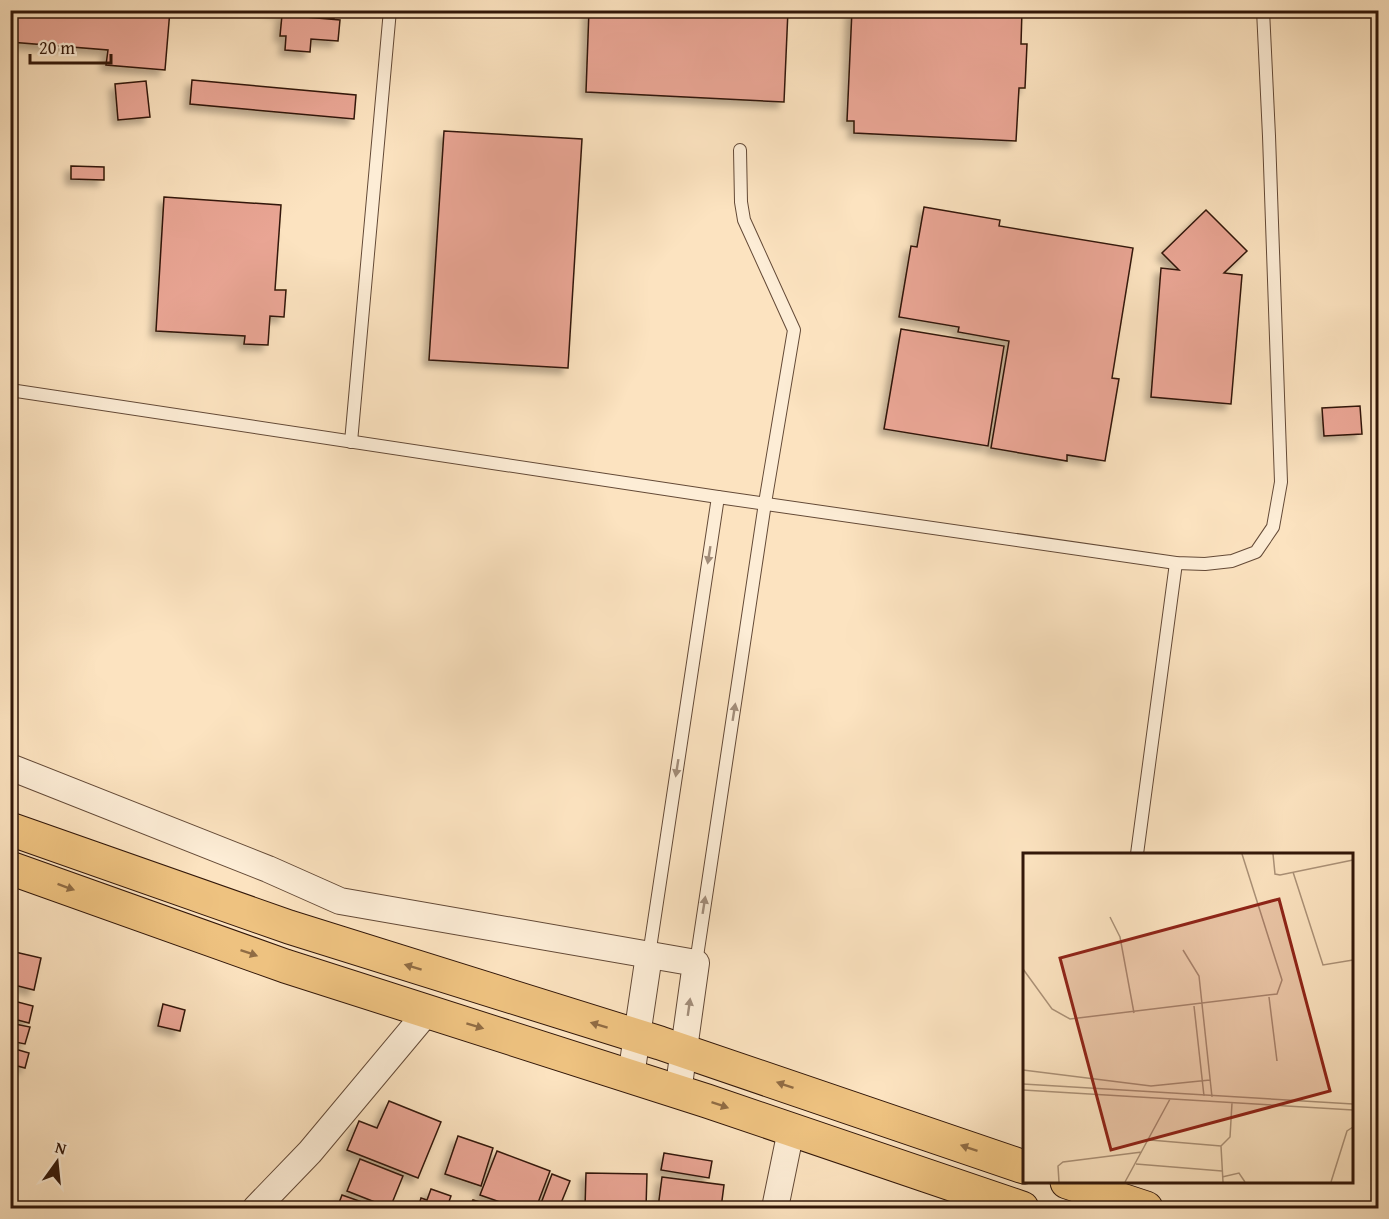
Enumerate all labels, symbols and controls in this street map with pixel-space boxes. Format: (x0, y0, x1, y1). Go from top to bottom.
scale bar (30, 27, 111, 65)
text: 20 m (39, 34, 75, 61)
one-way arrow (705, 545, 714, 564)
one-way arrow (729, 702, 738, 721)
one-way arrow (673, 759, 682, 778)
inset map (1023, 853, 1353, 1183)
one-way arrow (57, 883, 75, 893)
one-way arrow (700, 895, 709, 914)
one-way arrow (240, 949, 258, 959)
one-way arrow (404, 961, 422, 971)
one-way arrow (685, 997, 694, 1016)
one-way arrow (590, 1020, 608, 1029)
one-way arrow (466, 1022, 484, 1031)
one-way arrow (776, 1079, 794, 1089)
one-way arrow (711, 1101, 729, 1111)
north arrow (27, 1132, 87, 1192)
text: N (53, 1135, 69, 1161)
one-way arrow (960, 1143, 978, 1152)

